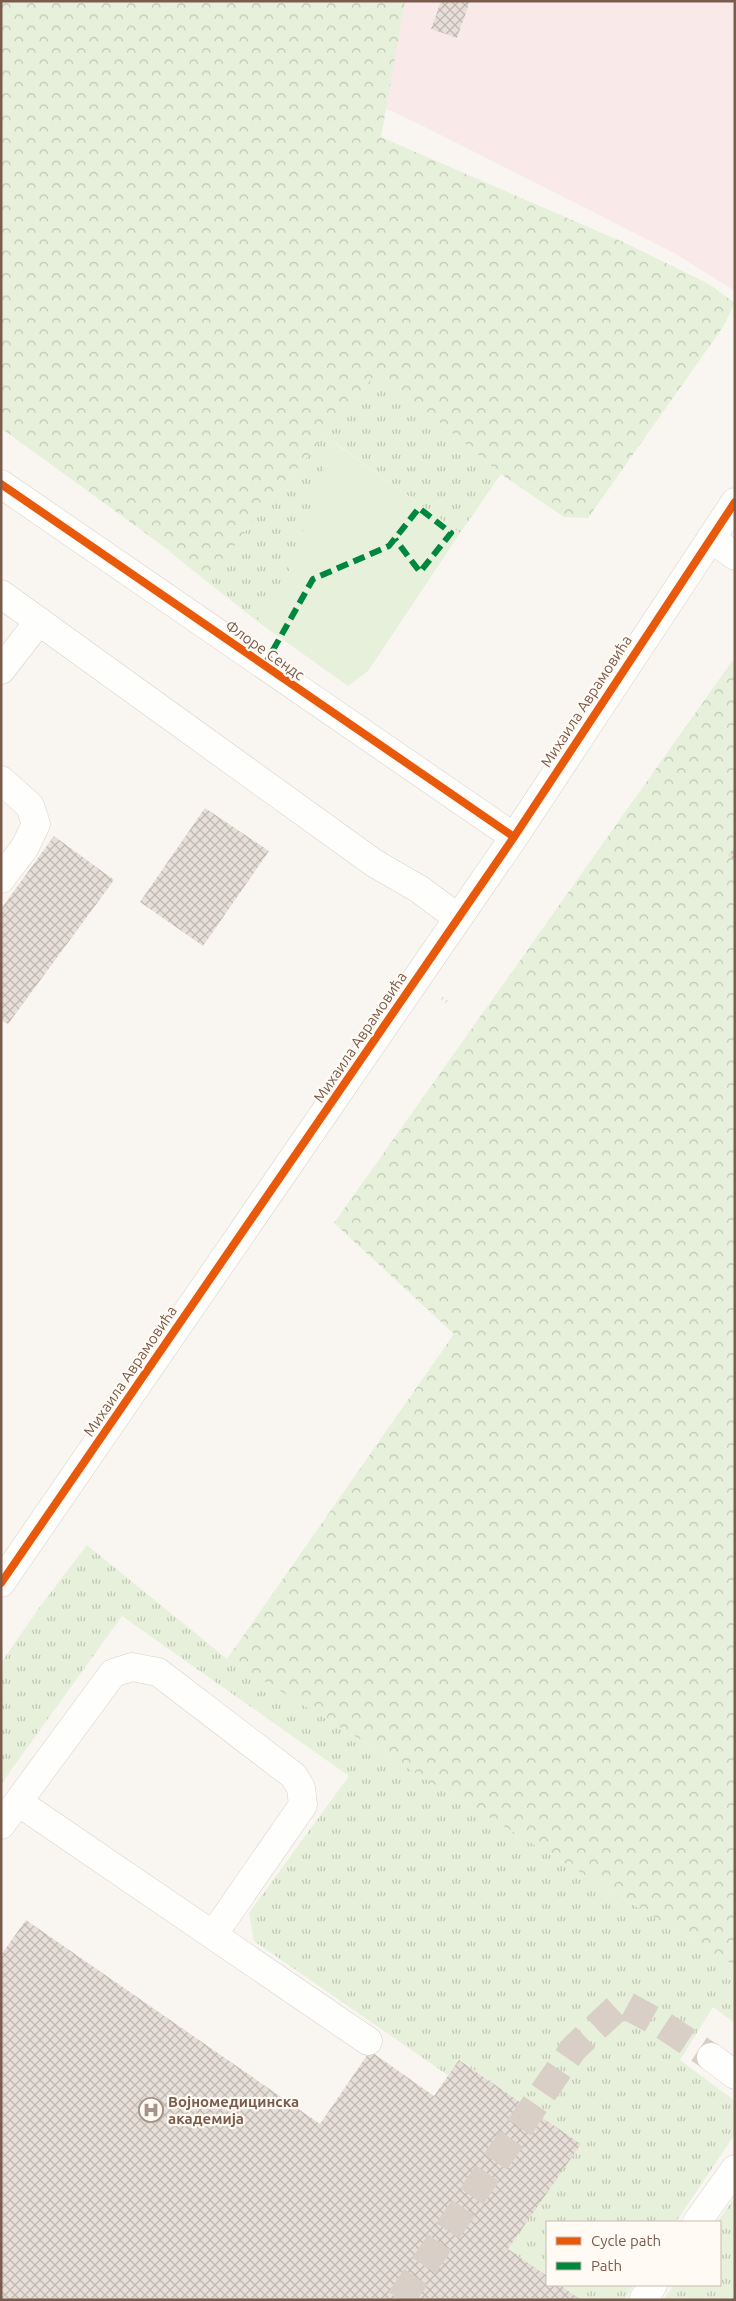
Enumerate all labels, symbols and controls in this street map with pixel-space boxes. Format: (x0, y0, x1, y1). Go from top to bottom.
street label: Флоре Сендс (222, 617, 308, 683)
street label: Михаила Аврамовића (537, 632, 635, 770)
street label: Михаила Аврамовића (310, 969, 410, 1105)
street label: Михаила Аврамовића (80, 1303, 180, 1439)
place label: Војномедицинска академија (168, 2093, 299, 2127)
hospital icon: Војномедицинска академија (138, 2097, 164, 2123)
legend (546, 2221, 721, 2286)
text: Cycle path (591, 2232, 661, 2249)
text: Path (591, 2257, 622, 2274)

